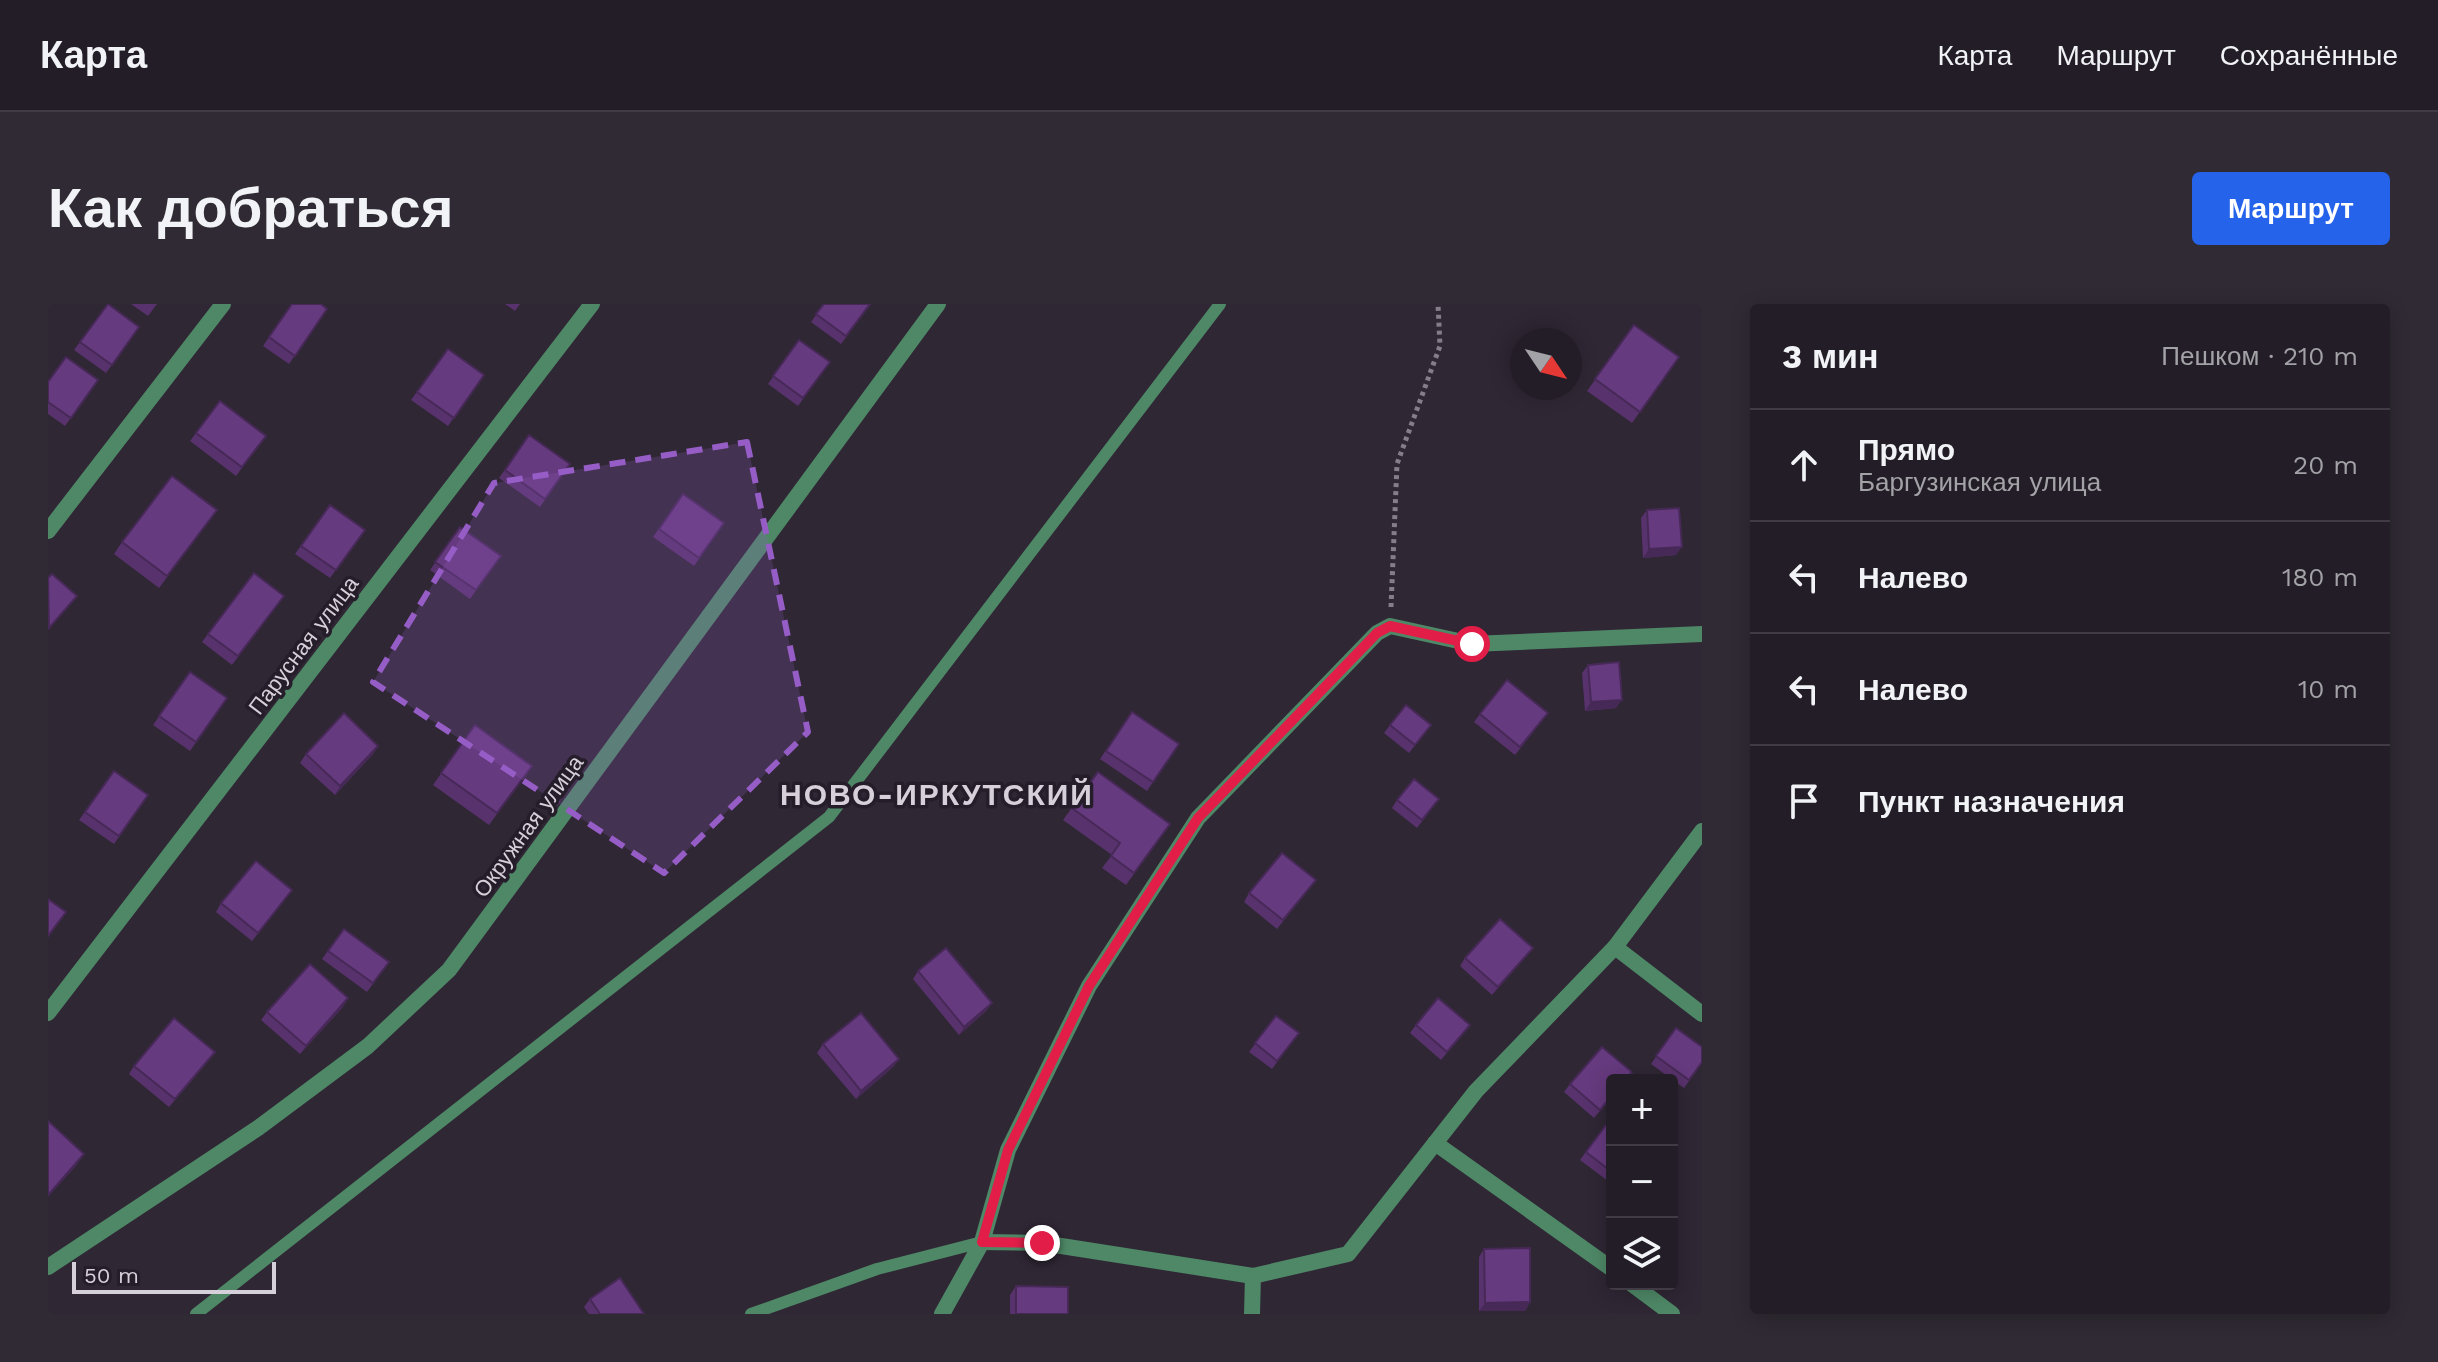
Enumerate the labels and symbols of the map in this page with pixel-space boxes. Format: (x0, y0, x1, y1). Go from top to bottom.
north arrow (1510, 328, 1582, 400)
street label: Парусная улица (243, 571, 364, 719)
route start (1454, 626, 1490, 662)
street label: Окружная улица (469, 750, 589, 902)
district label: НОВО-ИРКУТСКИЙ (780, 777, 1094, 812)
route end (1024, 1225, 1060, 1261)
scale bar (72, 1258, 276, 1294)

